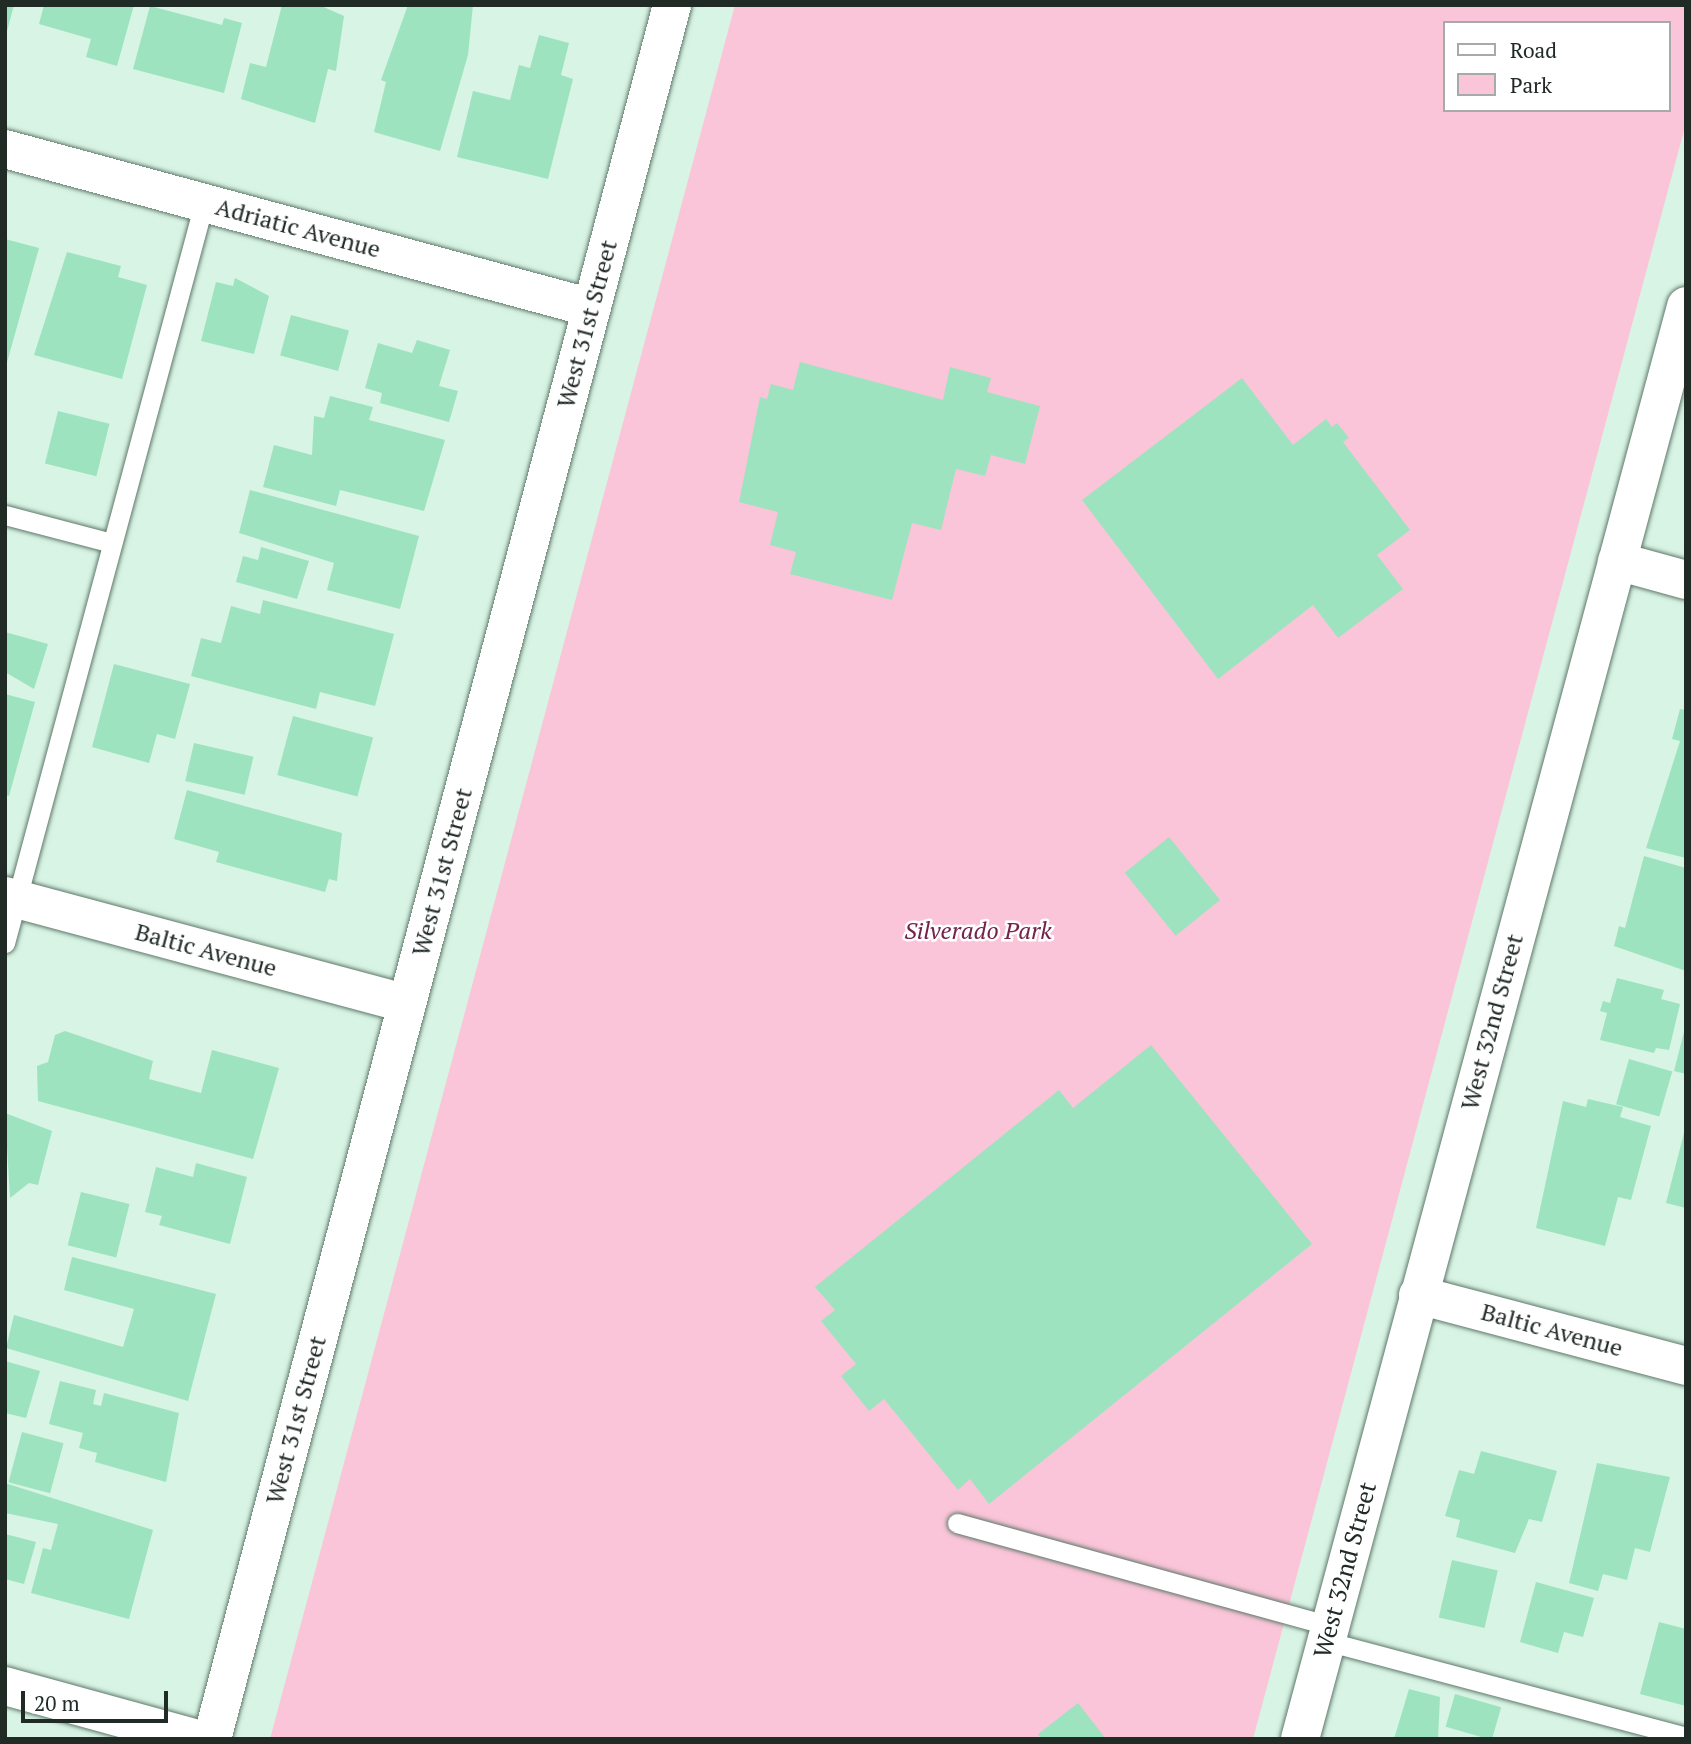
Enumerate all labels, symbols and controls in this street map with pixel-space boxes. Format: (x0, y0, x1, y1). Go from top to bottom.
legend (1442, 21, 1670, 112)
text: Road (1510, 36, 1557, 64)
text: Park (1510, 71, 1552, 99)
street label: Adriatic Avenue (212, 192, 384, 264)
street label: West 31st Street (551, 237, 623, 411)
street label: West 31st Street (406, 785, 478, 959)
street label: Baltic Avenue (132, 917, 280, 983)
park label: Silverado Park (904, 917, 1052, 945)
street label: West 32nd Street (1455, 931, 1529, 1113)
street label: Baltic Avenue (1478, 1297, 1626, 1363)
street label: West 31st Street (260, 1333, 332, 1507)
street label: West 32nd Street (1308, 1479, 1382, 1661)
scale bar (24, 1678, 172, 1722)
text: 20 m (34, 1689, 80, 1717)

